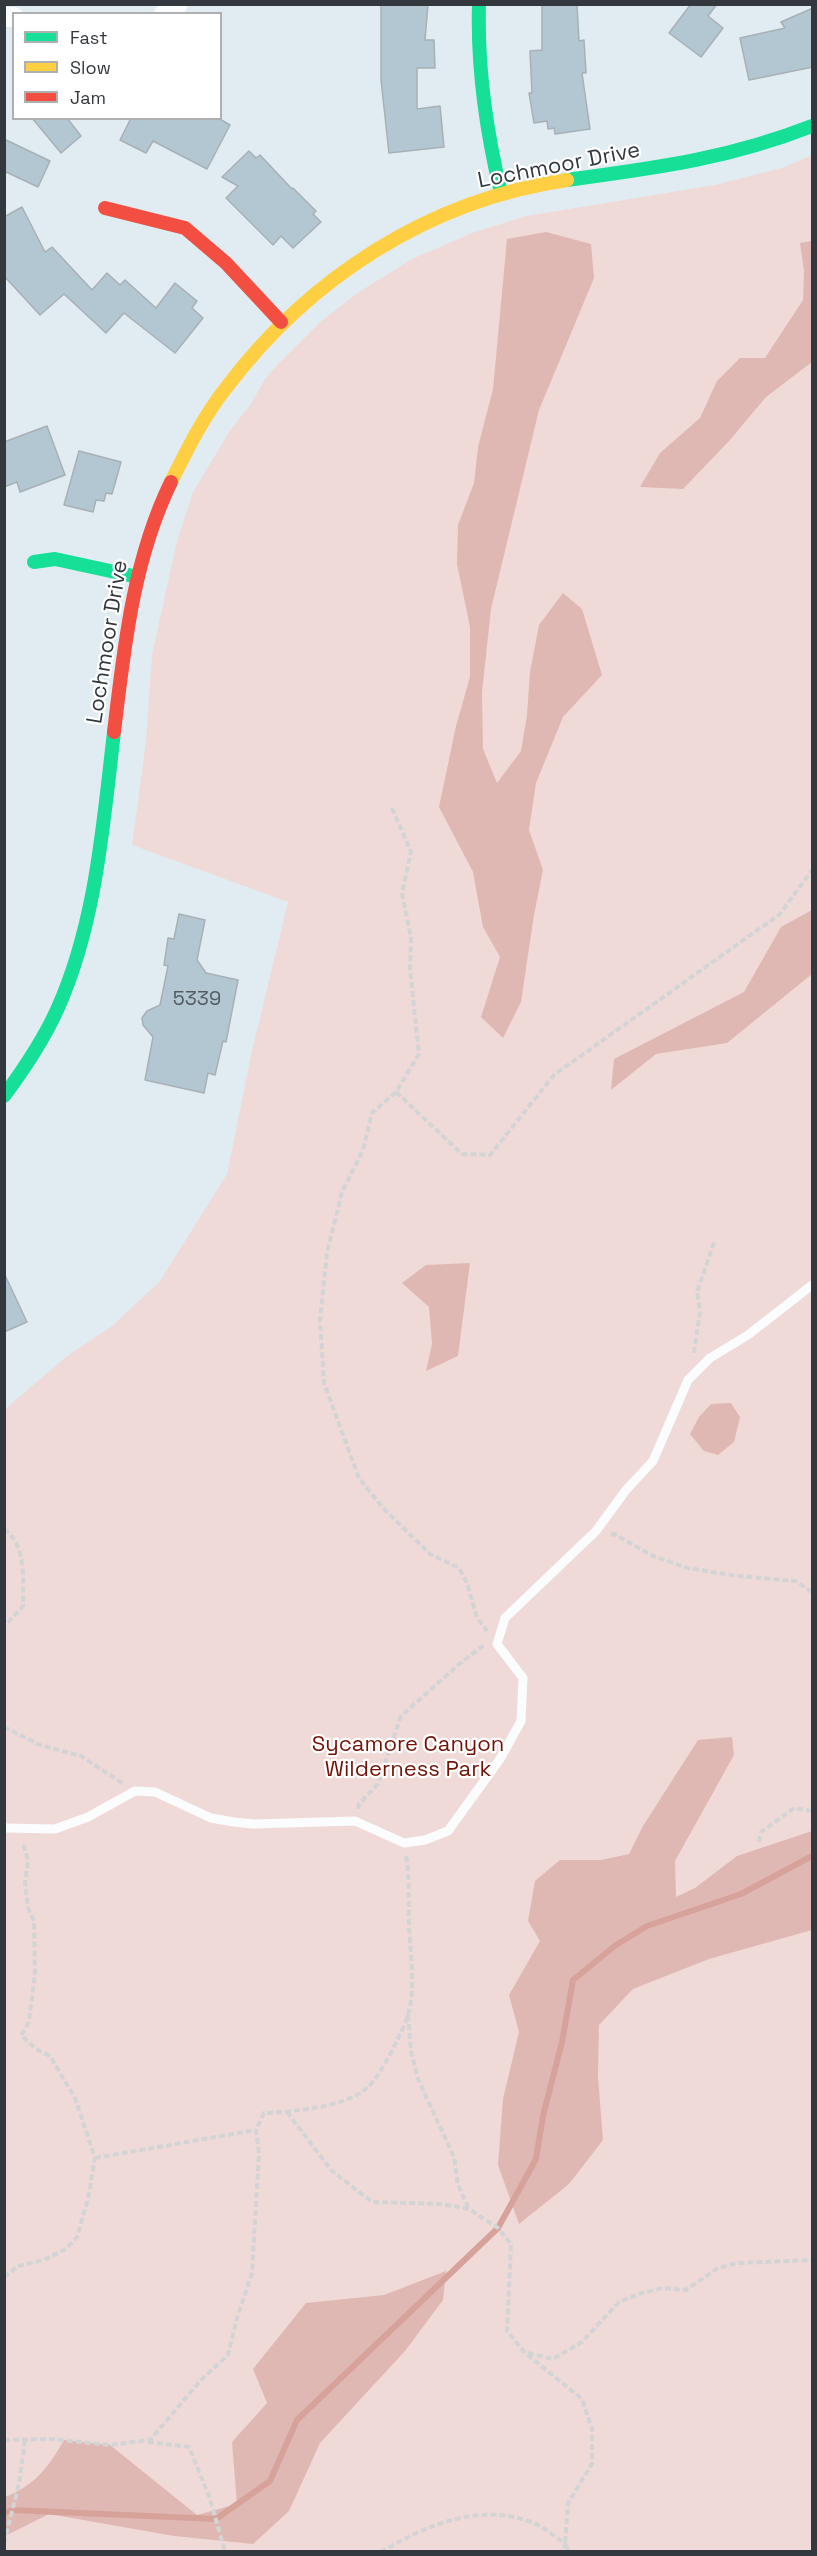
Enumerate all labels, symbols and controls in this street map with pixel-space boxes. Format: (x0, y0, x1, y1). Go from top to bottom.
legend (12, 12, 222, 120)
text: Fast (70, 26, 107, 49)
text: Slow (70, 56, 111, 79)
text: Jam (70, 86, 106, 109)
street label: Lochmoor Drive (476, 137, 642, 195)
street label: Lochmoor Drive (82, 558, 134, 726)
house number: 5339 (173, 988, 221, 1012)
park label: Sycamore Canyon Wilderness Park (312, 1732, 504, 1784)

